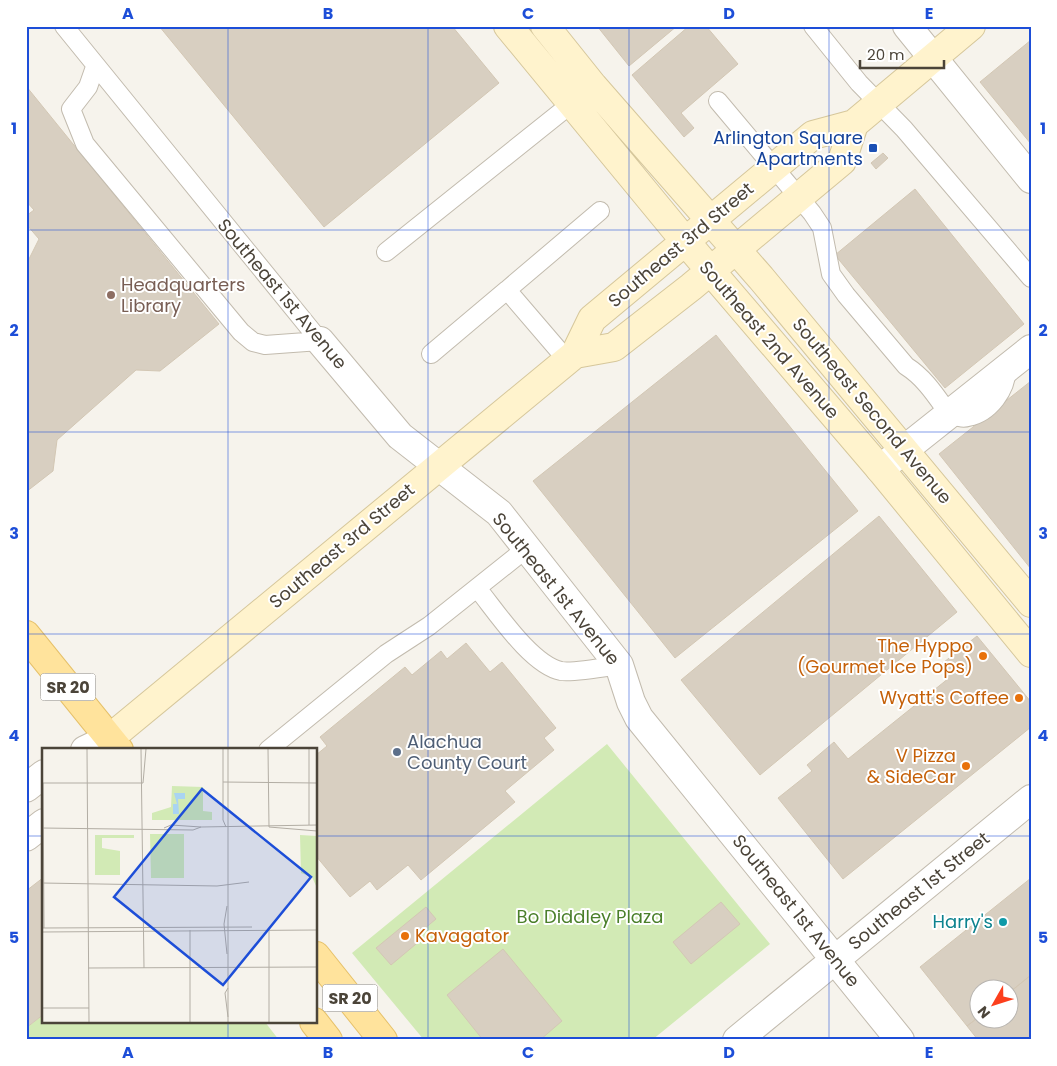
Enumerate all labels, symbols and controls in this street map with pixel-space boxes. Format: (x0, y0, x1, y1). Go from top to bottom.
text: A (122, 2, 134, 25)
text: B (323, 2, 333, 25)
text: C (522, 2, 534, 25)
text: D (723, 2, 735, 25)
text: E (925, 2, 933, 25)
scale bar (860, 38, 943, 70)
text: 20 m (867, 44, 905, 65)
text: 1 (11, 117, 17, 140)
text: 1 (1040, 117, 1046, 140)
place label: Arlington Square Apartments (713, 125, 863, 171)
marker: Arlington Square Apartments (867, 142, 879, 154)
street label: Southeast 3rd Street (603, 176, 759, 313)
street label: Southeast 1st Avenue (212, 213, 353, 374)
street label: Southeast 2nd Avenue (694, 255, 845, 424)
place label: Headquarters Library (121, 272, 245, 318)
marker: Headquarters Library (105, 289, 117, 301)
street label: Southeast Second Avenue (787, 312, 958, 509)
text: 2 (9, 319, 19, 342)
text: 2 (1038, 319, 1048, 342)
street label: Southeast 3rd Street (264, 477, 420, 614)
street label: Southeast 1st Avenue (487, 507, 626, 670)
text: 3 (9, 522, 19, 545)
text: 3 (1038, 522, 1048, 545)
place label: The Hyppo (Gourmet Ice Pops) (797, 633, 973, 679)
marker: The Hyppo (Gourmet Ice Pops) (977, 650, 989, 662)
road number: SR 20 (40, 674, 96, 700)
place label: Wyatt's Coffee (879, 685, 1009, 710)
marker: Wyatt's Coffee (1013, 692, 1025, 704)
text: 4 (9, 724, 20, 747)
text: 4 (1038, 724, 1049, 747)
place label: Alachua County Court (407, 729, 527, 775)
place label: V Pizza & SideCar (867, 743, 956, 789)
marker: Alachua County Court (391, 746, 403, 758)
inset map (42, 748, 318, 1024)
marker: V Pizza & SideCar (960, 760, 972, 772)
street label: Southeast 1st Street (843, 826, 995, 955)
street label: Southeast 1st Avenue (727, 829, 866, 992)
park label: Bo Diddley Plaza (517, 904, 663, 929)
place label: Harry's (933, 909, 993, 934)
marker: Harry's (997, 916, 1009, 928)
place label: Kavagator (415, 923, 510, 948)
text: 5 (9, 926, 19, 949)
text: 5 (1038, 926, 1048, 949)
marker: Kavagator (399, 930, 411, 942)
north arrow (970, 978, 1020, 1028)
road number: SR 20 (322, 984, 378, 1011)
text: N (973, 1002, 995, 1023)
text: A (122, 1041, 134, 1064)
text: B (323, 1041, 333, 1064)
text: C (522, 1041, 534, 1064)
text: D (723, 1041, 735, 1064)
text: E (925, 1041, 933, 1064)

